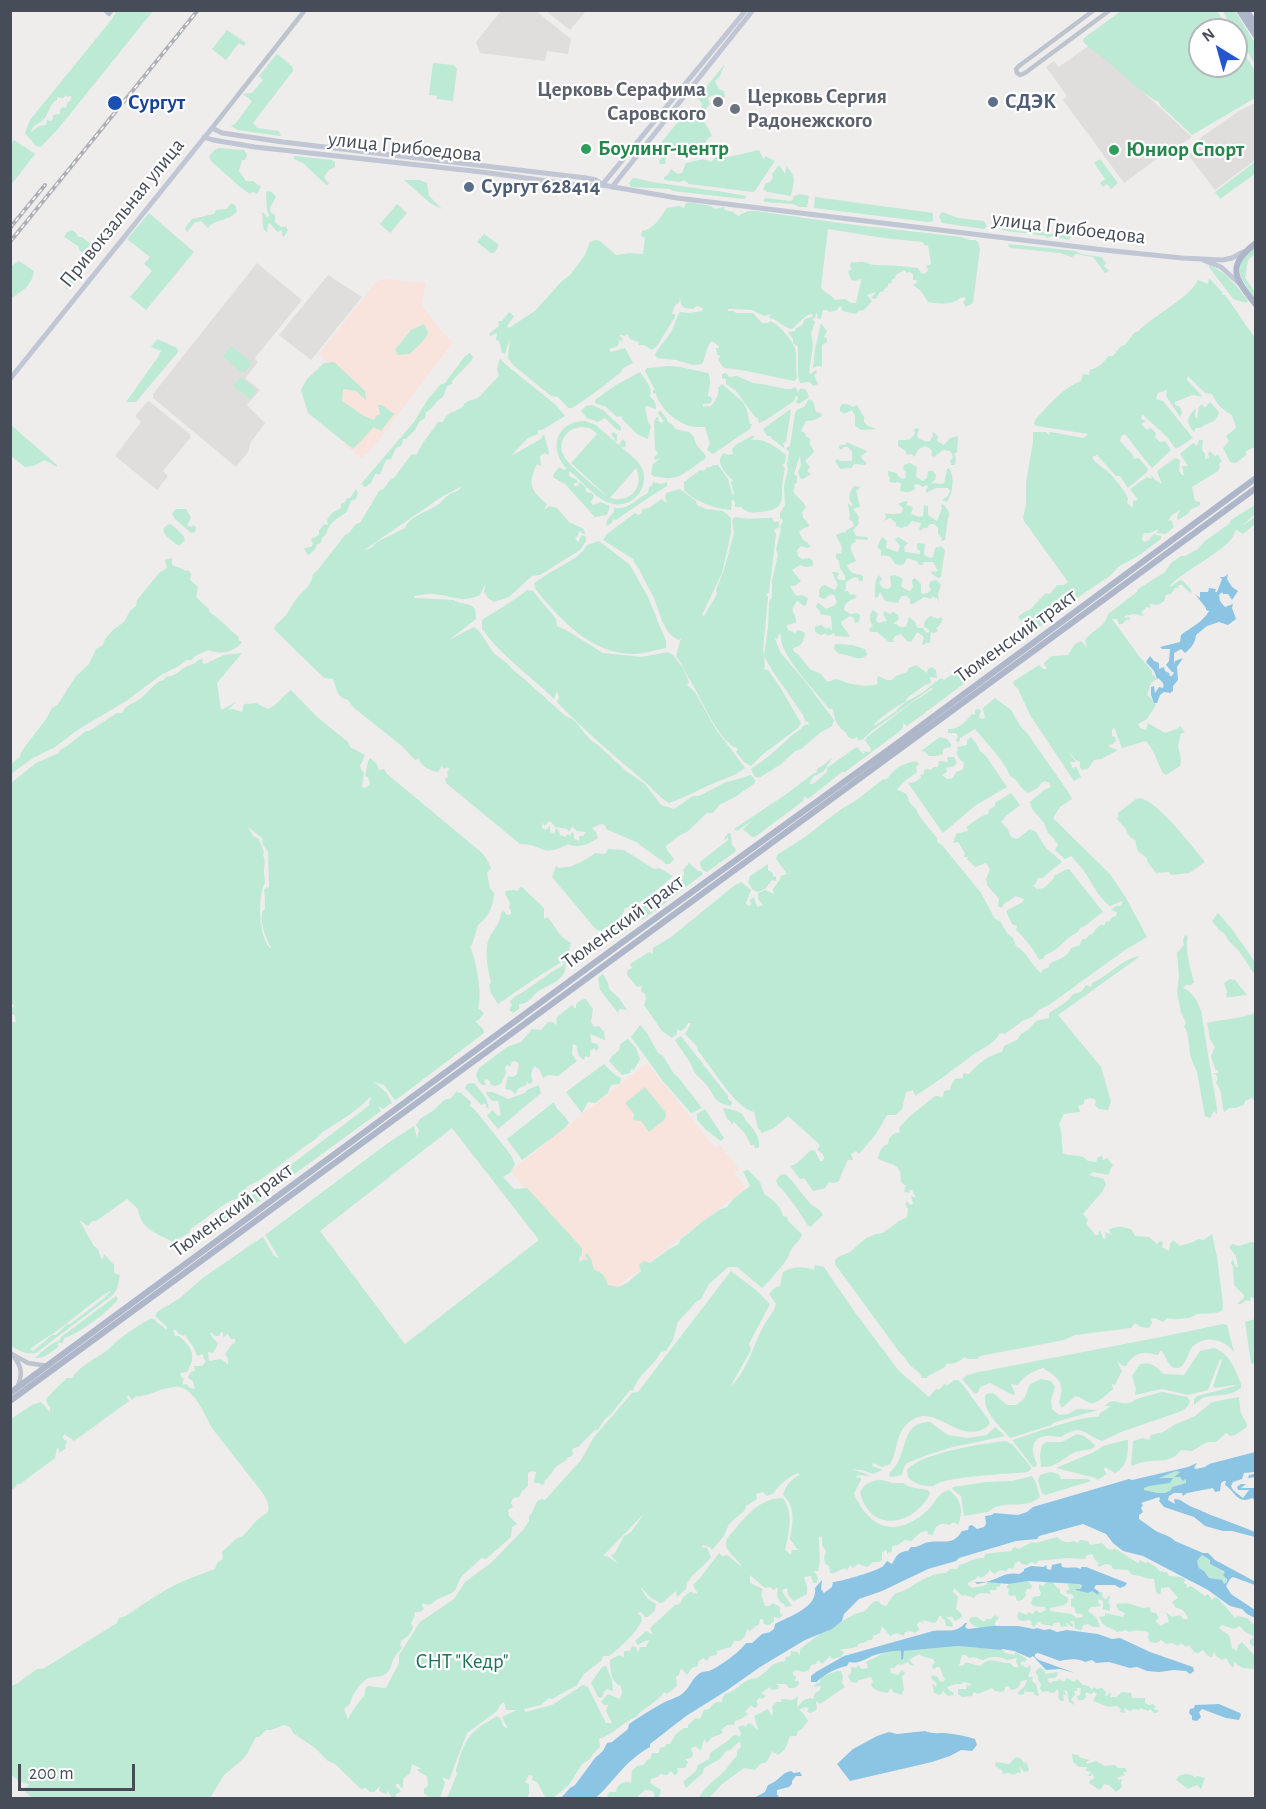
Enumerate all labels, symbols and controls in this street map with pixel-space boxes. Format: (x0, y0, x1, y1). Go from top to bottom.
north arrow (1188, 18, 1248, 78)
text: N (1199, 25, 1218, 45)
place label: Церковь Серафима Саровского (537, 77, 706, 127)
place label: Церковь Сергия Радонежского (747, 84, 887, 134)
place label: СДЭК (1005, 89, 1056, 115)
place label: Сургут (128, 90, 185, 116)
marker: Сургут (106, 94, 124, 112)
marker: Церковь Серафима Саровского (711, 95, 725, 109)
marker: СДЭК (986, 95, 1000, 109)
marker: Церковь Сергия Радонежского (728, 102, 742, 116)
street label: улица Грибоедова (327, 126, 483, 168)
street label: Привокзальная улица (54, 133, 190, 293)
place label: Боулинг-центр (598, 136, 729, 162)
place label: Юниор Спорт (1126, 137, 1244, 163)
marker: Боулинг-центр (579, 142, 593, 156)
marker: Юниор Спорт (1107, 143, 1121, 157)
place label: Сургут 628414 (481, 174, 600, 200)
marker: Сургут 628414 (462, 180, 476, 194)
street label: улица Грибоедова (991, 206, 1147, 250)
street label: Тюменский тракт (950, 583, 1082, 689)
street label: Тюменский тракт (557, 869, 689, 975)
street label: Тюменский тракт (166, 1157, 298, 1263)
park label: СНТ "Кедр" (415, 1649, 509, 1675)
scale bar (21, 1752, 138, 1790)
text: 200 m (29, 1765, 74, 1783)

